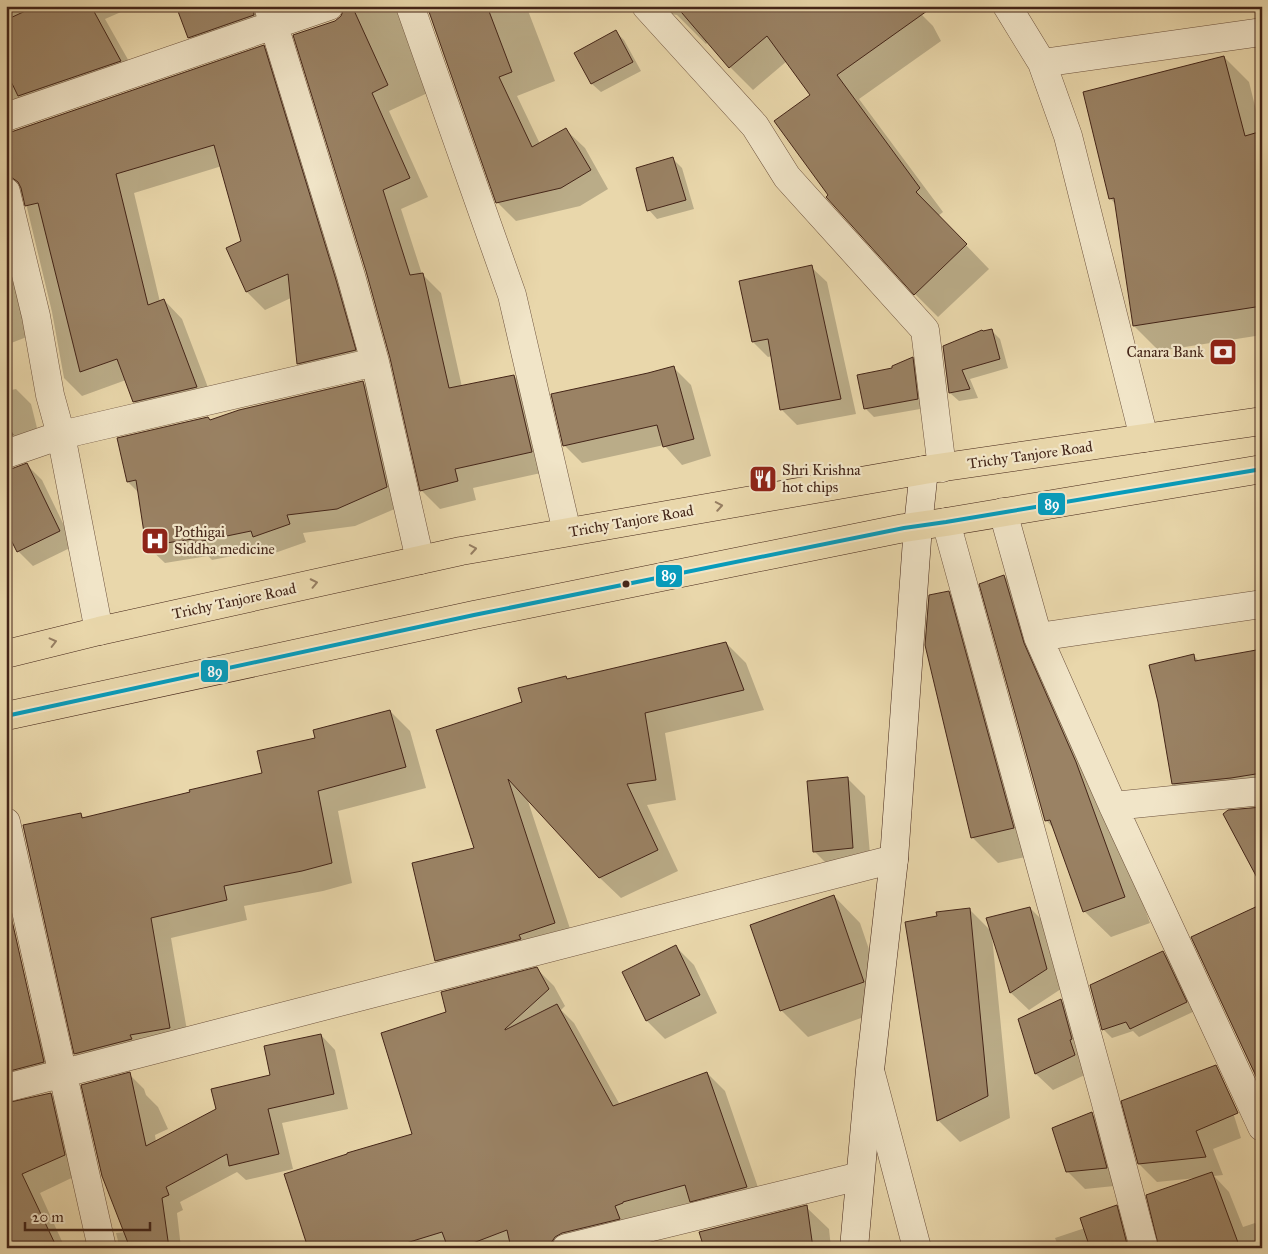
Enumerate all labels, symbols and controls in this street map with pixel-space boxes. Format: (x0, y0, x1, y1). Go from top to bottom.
bank icon: Canara Bank (1208, 337, 1238, 367)
place label: Canara Bank (1126, 343, 1204, 361)
street label: Trichy Tanjore Road (966, 437, 1094, 473)
place label: Shri Krishna hot chips (782, 461, 861, 496)
restaurant icon: Shri Krishna hot chips (748, 464, 778, 494)
line badge: 89 (1037, 492, 1066, 516)
text: 89 (1045, 496, 1059, 514)
street label: Trichy Tanjore Road (567, 501, 695, 541)
one-way arrow (715, 501, 724, 511)
place label: Pothigai Siddha medicine (174, 523, 275, 558)
hospital icon: Pothigai Siddha medicine (140, 526, 170, 556)
one-way arrow (469, 544, 478, 554)
line badge: 89 (655, 564, 683, 588)
text: 89 (662, 567, 676, 585)
street label: Trichy Tanjore Road (170, 579, 298, 623)
one-way arrow (310, 579, 319, 589)
unlabelled marker (621, 579, 631, 589)
one-way arrow (49, 638, 57, 648)
line badge: 89 (200, 659, 229, 683)
text: 89 (208, 663, 222, 681)
scale bar (25, 1199, 150, 1231)
text: 20 m (32, 1208, 64, 1226)

